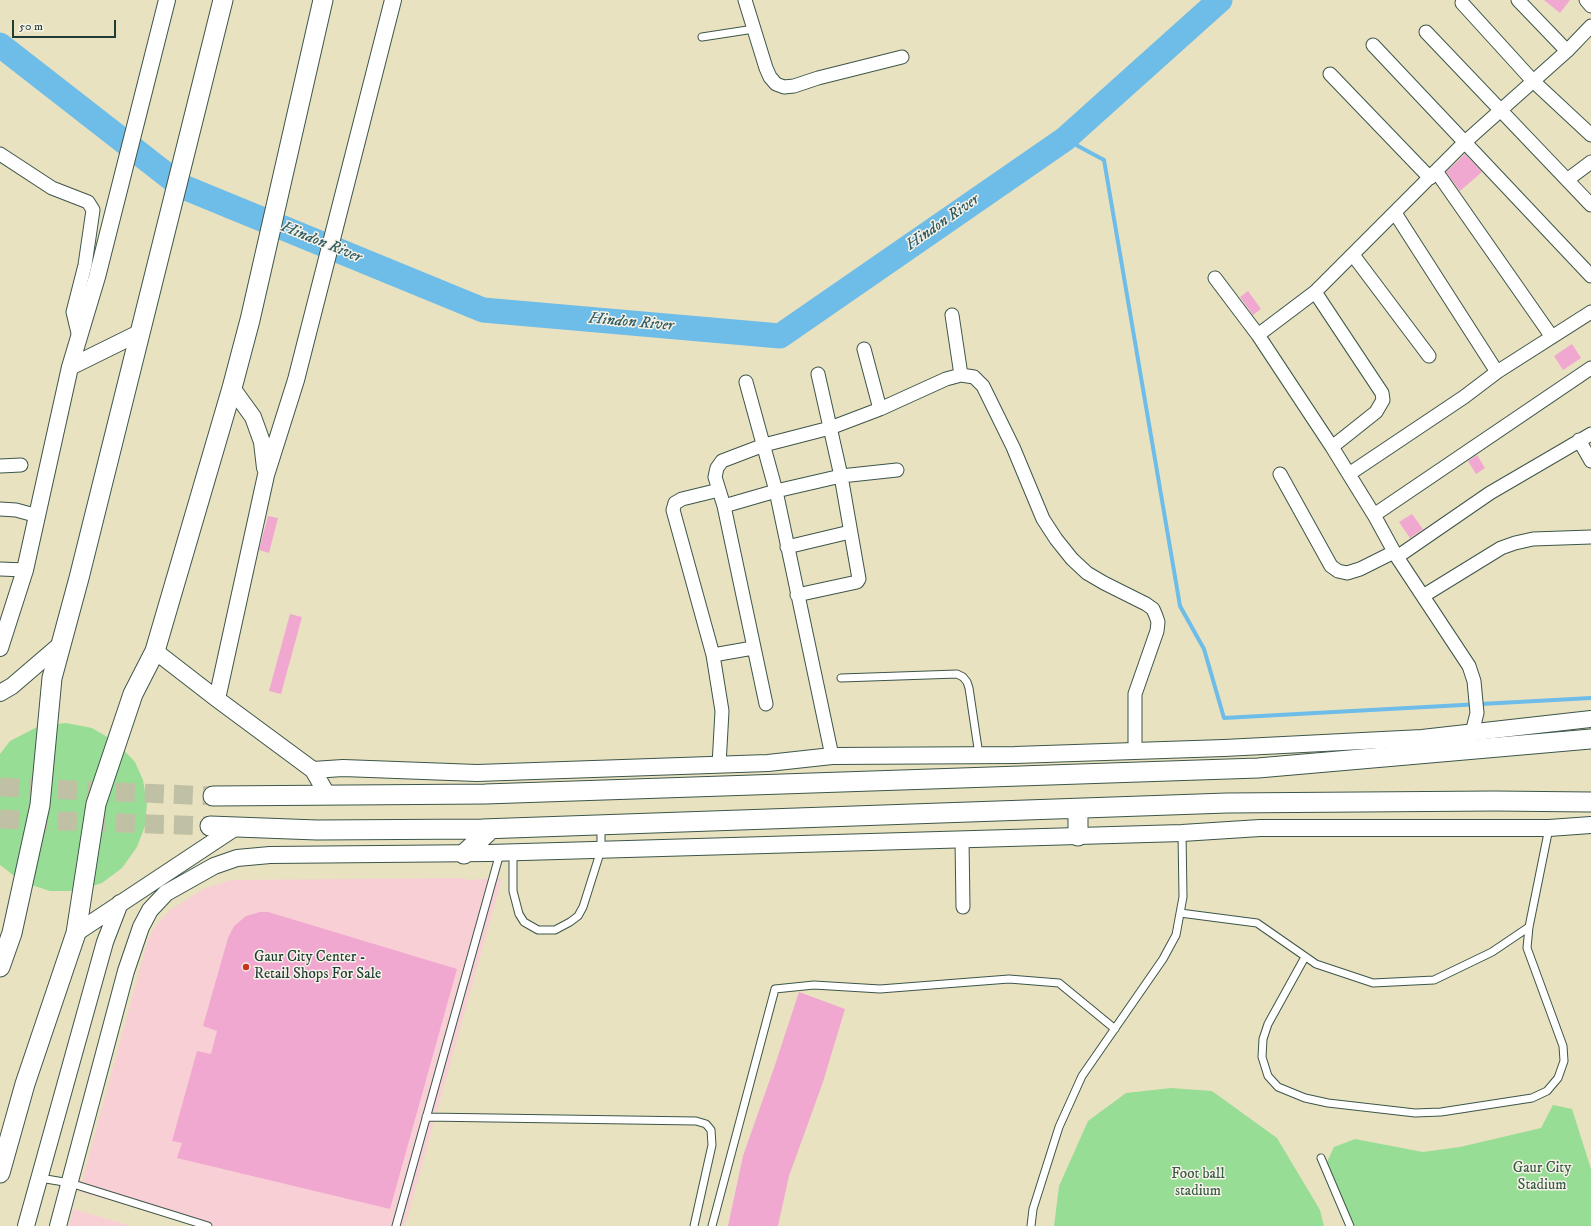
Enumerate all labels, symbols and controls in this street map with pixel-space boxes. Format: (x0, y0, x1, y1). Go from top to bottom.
scale bar (14, 12, 118, 38)
text: 50 m (19, 19, 43, 34)
water label: Hindon River (903, 191, 983, 255)
water label: Hindon River (278, 218, 364, 268)
water label: Hindon River (588, 310, 674, 336)
place label: Gaur City Center - Retail Shops For Sale (254, 949, 381, 984)
marker: Gaur City Center - Retail Shops For Sale (241, 962, 251, 972)
park label: Gaur City Stadium (1513, 1160, 1571, 1195)
park label: Foot ball stadium (1171, 1166, 1225, 1201)

